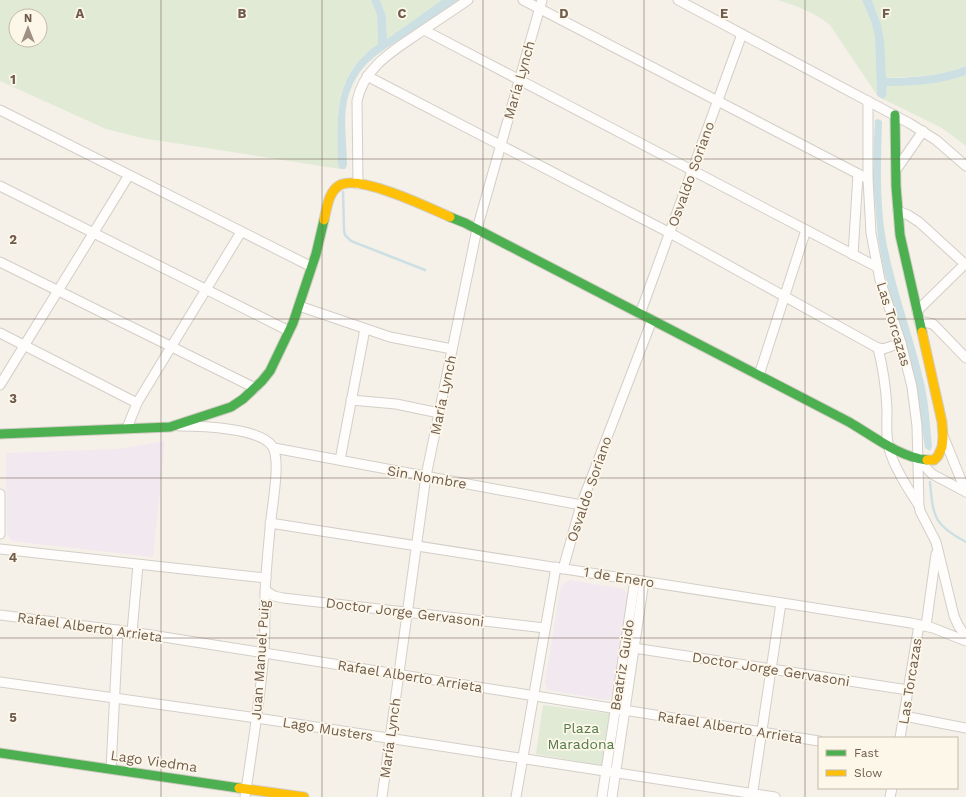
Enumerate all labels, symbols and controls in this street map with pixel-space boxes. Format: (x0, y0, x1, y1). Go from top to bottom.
text: A (76, 6, 85, 21)
text: B (238, 6, 247, 21)
text: C (398, 6, 407, 21)
text: D (559, 6, 569, 21)
text: E (720, 6, 728, 21)
text: F (882, 6, 890, 21)
north arrow (8, 8, 48, 48)
text: N (24, 12, 32, 25)
street label: María Lynch (500, 39, 538, 121)
text: 1 (10, 72, 16, 87)
street label: Osvaldo Soriano (665, 119, 717, 229)
text: 2 (9, 232, 17, 247)
street label: Las Torcazas (874, 280, 914, 368)
street label: María Lynch (427, 354, 459, 436)
text: 3 (9, 391, 17, 406)
street label: Osvaldo Soriano (563, 434, 615, 544)
street label: Sin Nombre (386, 462, 468, 492)
text: 4 (9, 550, 18, 565)
street label: 1 de Enero (582, 564, 656, 590)
street label: Doctor Jorge Gervasoni (325, 594, 485, 630)
street label: Juan Manuel Puig (248, 599, 272, 720)
street label: Rafael Alberto Arrieta (16, 609, 164, 645)
street label: Beatriz Guido (607, 618, 637, 712)
street label: Las Torcazas (895, 637, 925, 725)
street label: Doctor Jorge Gervasoni (691, 649, 851, 689)
street label: Rafael Alberto Arrieta (336, 657, 484, 695)
street label: María Lynch (376, 697, 404, 779)
street label: Rafael Alberto Arrieta (656, 708, 804, 746)
text: 5 (9, 710, 17, 725)
street label: Lago Musters (282, 714, 374, 744)
park label: Plaza Maradona (547, 720, 615, 752)
legend (818, 737, 958, 789)
text: Fast (854, 746, 879, 760)
street label: Lago Viedma (110, 747, 198, 775)
text: Slow (854, 766, 882, 780)

